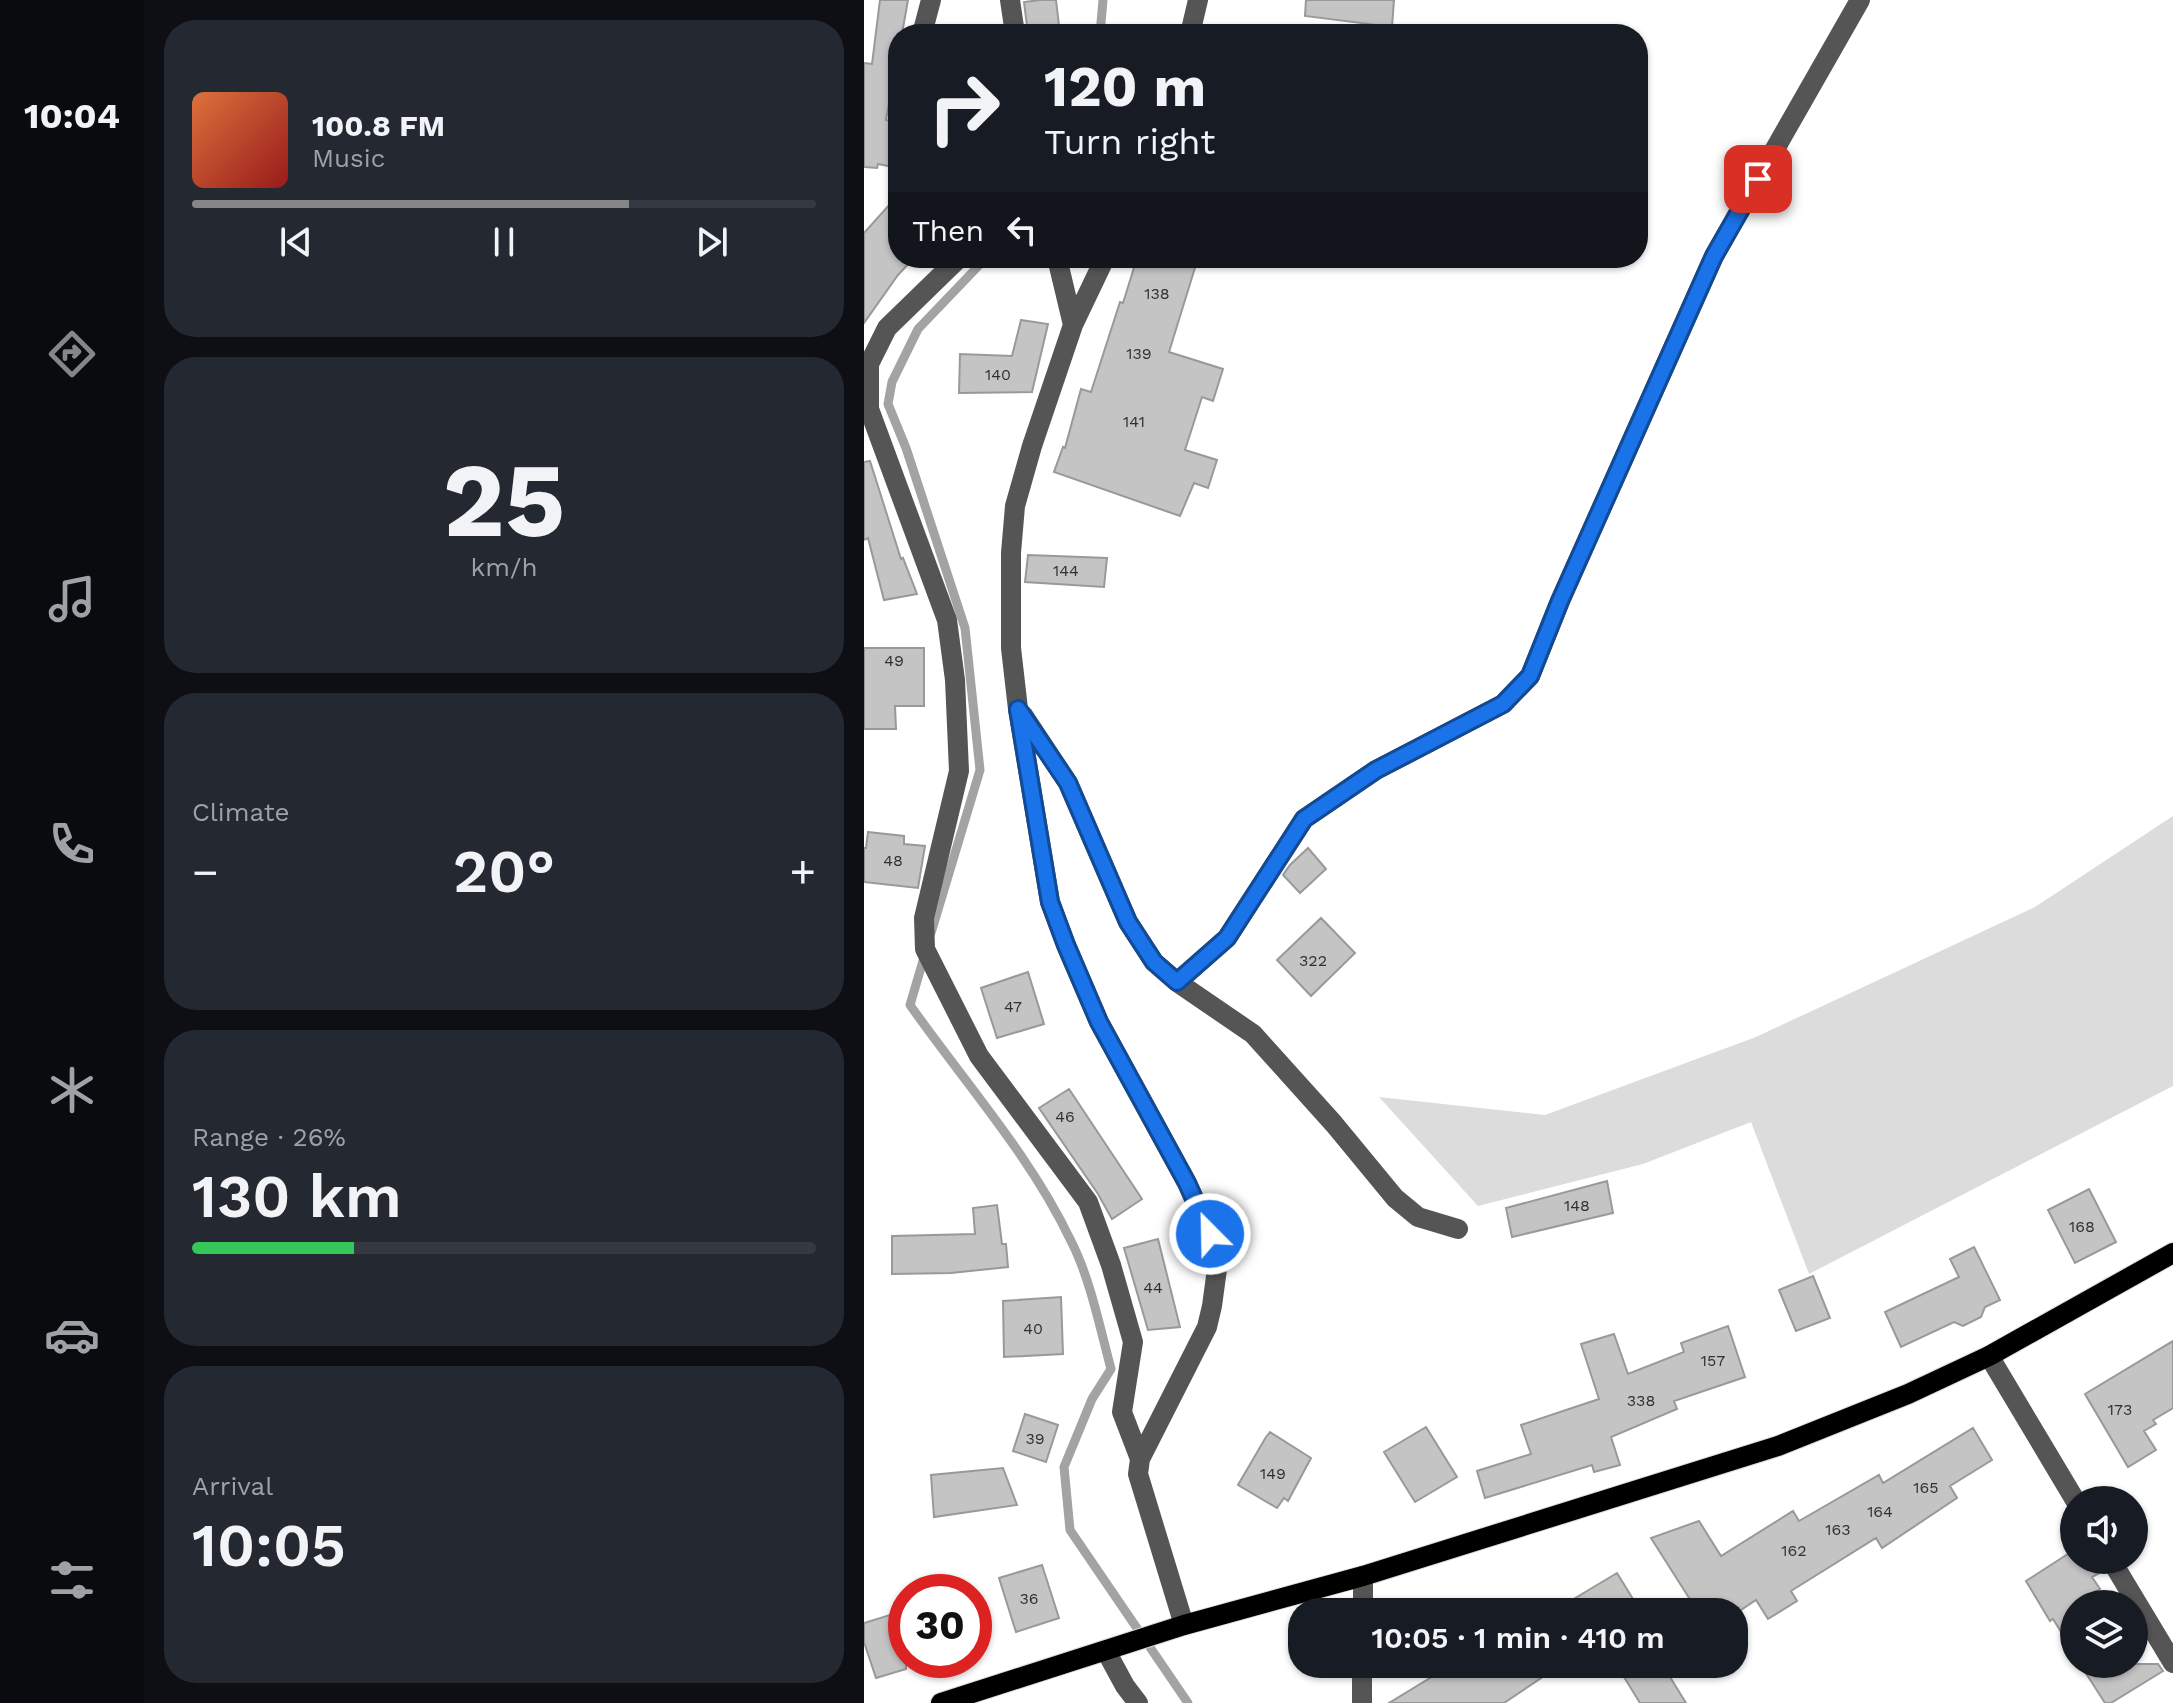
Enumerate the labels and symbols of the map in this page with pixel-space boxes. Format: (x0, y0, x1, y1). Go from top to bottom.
pin (1724, 145, 1792, 213)
house number: 138 (1144, 284, 1170, 303)
house number: 139 (1126, 344, 1152, 363)
house number: 140 (985, 365, 1011, 384)
house number: 141 (1123, 412, 1145, 431)
house number: 144 (1053, 561, 1079, 580)
house number: 49 (884, 651, 904, 670)
house number: 48 (883, 851, 903, 870)
house number: 322 (1299, 951, 1327, 970)
house number: 47 (1004, 997, 1022, 1016)
house number: 46 (1055, 1107, 1075, 1126)
position arrow (1168, 1192, 1252, 1276)
house number: 148 (1564, 1196, 1590, 1215)
house number: 168 (2069, 1217, 2095, 1236)
house number: 44 (1143, 1278, 1163, 1297)
house number: 40 (1023, 1319, 1043, 1338)
house number: 157 (1701, 1351, 1725, 1370)
house number: 338 (1627, 1391, 1655, 1410)
house number: 173 (2108, 1400, 2132, 1419)
house number: 39 (1025, 1429, 1045, 1448)
house number: 149 (1260, 1464, 1286, 1483)
house number: 165 (1913, 1478, 1939, 1497)
house number: 164 (1867, 1502, 1893, 1521)
house number: 163 (1825, 1520, 1851, 1539)
house number: 162 (1781, 1541, 1807, 1560)
speed limit sign: 30 (888, 1574, 992, 1678)
house number: 36 (1019, 1589, 1039, 1608)

